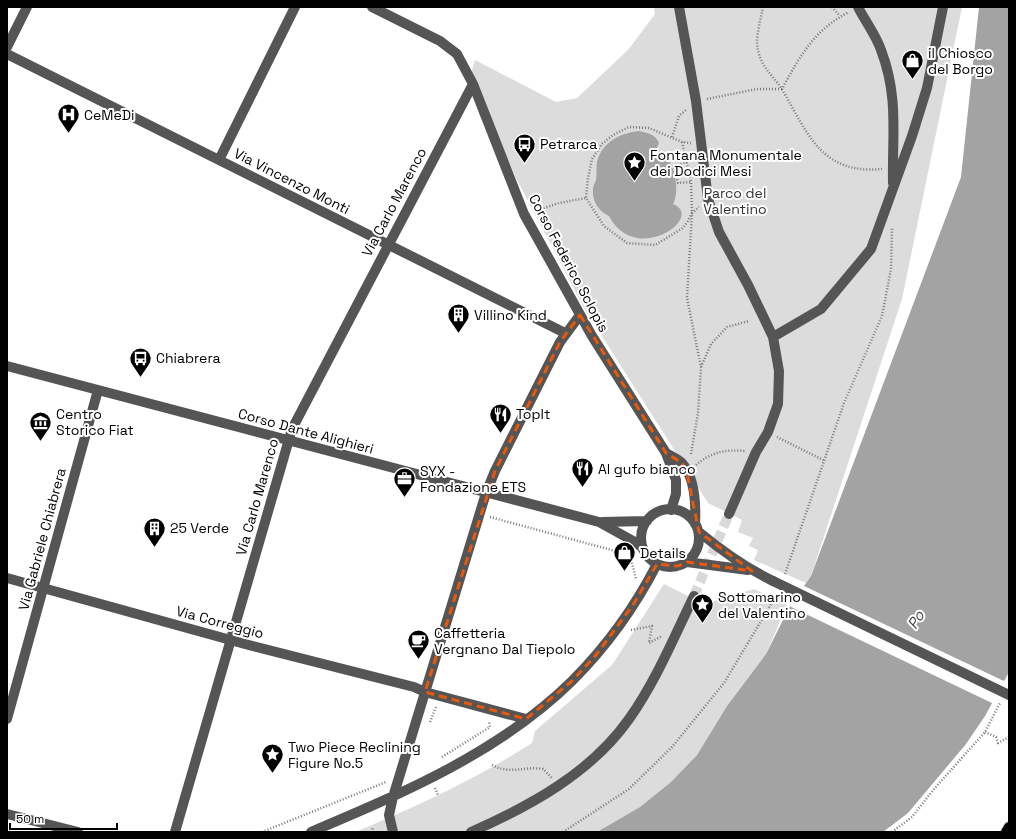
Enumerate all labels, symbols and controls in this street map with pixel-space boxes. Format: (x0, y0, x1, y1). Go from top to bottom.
place label: il Chiosco del Borgo (928, 44, 993, 78)
shop icon: il Chiosco del Borgo (900, 48, 926, 81)
hospital icon: CeMeDi (56, 102, 82, 135)
place label: CeMeDi (84, 106, 134, 124)
bus stop icon: Petrarca (511, 131, 537, 164)
place label: Petrarca (540, 135, 597, 153)
street label: Via Vincenzo Monti (231, 144, 353, 218)
street label: Via Carlo Marenco (358, 144, 430, 260)
place label: Fontana Monumentale dei Dodici Mesi (650, 146, 802, 180)
place icon: Fontana Monumentale dei Dodici Mesi (622, 150, 648, 183)
park label: Parco del Valentino (703, 184, 767, 218)
street label: Corso Federico Sclopis (525, 191, 613, 335)
building icon: Villino Kind (445, 302, 471, 335)
place label: Villino Kind (474, 306, 547, 324)
bus stop icon: Chiabrera (127, 345, 153, 378)
place label: Chiabrera (156, 349, 220, 367)
restaurant icon: TopIt (487, 401, 513, 434)
street label: Corso Dante Alighieri (236, 404, 376, 458)
place label: Centro Storico Fiat (56, 405, 134, 439)
place label: TopIt (516, 405, 550, 423)
museum icon: Centro Storico Fiat (28, 409, 54, 442)
street label: Via Carlo Marenco (232, 436, 282, 558)
restaurant icon: Al gufo bianco (570, 456, 596, 489)
place label: Al gufo bianco (598, 460, 696, 478)
place label: SYX - Fondazione ETS (420, 462, 526, 496)
street label: Via Gabriele Chiabrera (14, 466, 70, 612)
office icon: SYX - Fondazione ETS (392, 466, 418, 499)
building icon: 25 Verde (141, 515, 167, 548)
place label: 25 Verde (170, 519, 229, 537)
shop icon: Details (612, 540, 638, 573)
place label: Details (640, 544, 686, 562)
place label: Sottomarino del Valentino (718, 588, 806, 622)
place icon: Sottomarino del Valentino (689, 592, 715, 625)
street label: Via Correggio (174, 602, 266, 642)
water label: Po (903, 606, 929, 632)
place label: Caffetteria Vergnano Dal Tiepolo (434, 624, 575, 658)
cafe icon: Caffetteria Vergnano Dal Tiepolo (405, 628, 431, 661)
place label: Two Piece Reclining Figure No.5 (288, 738, 421, 772)
place icon: Two Piece Reclining Figure No.5 (260, 742, 286, 775)
scale bar (10, 805, 117, 831)
text: 50 m (16, 811, 44, 827)

